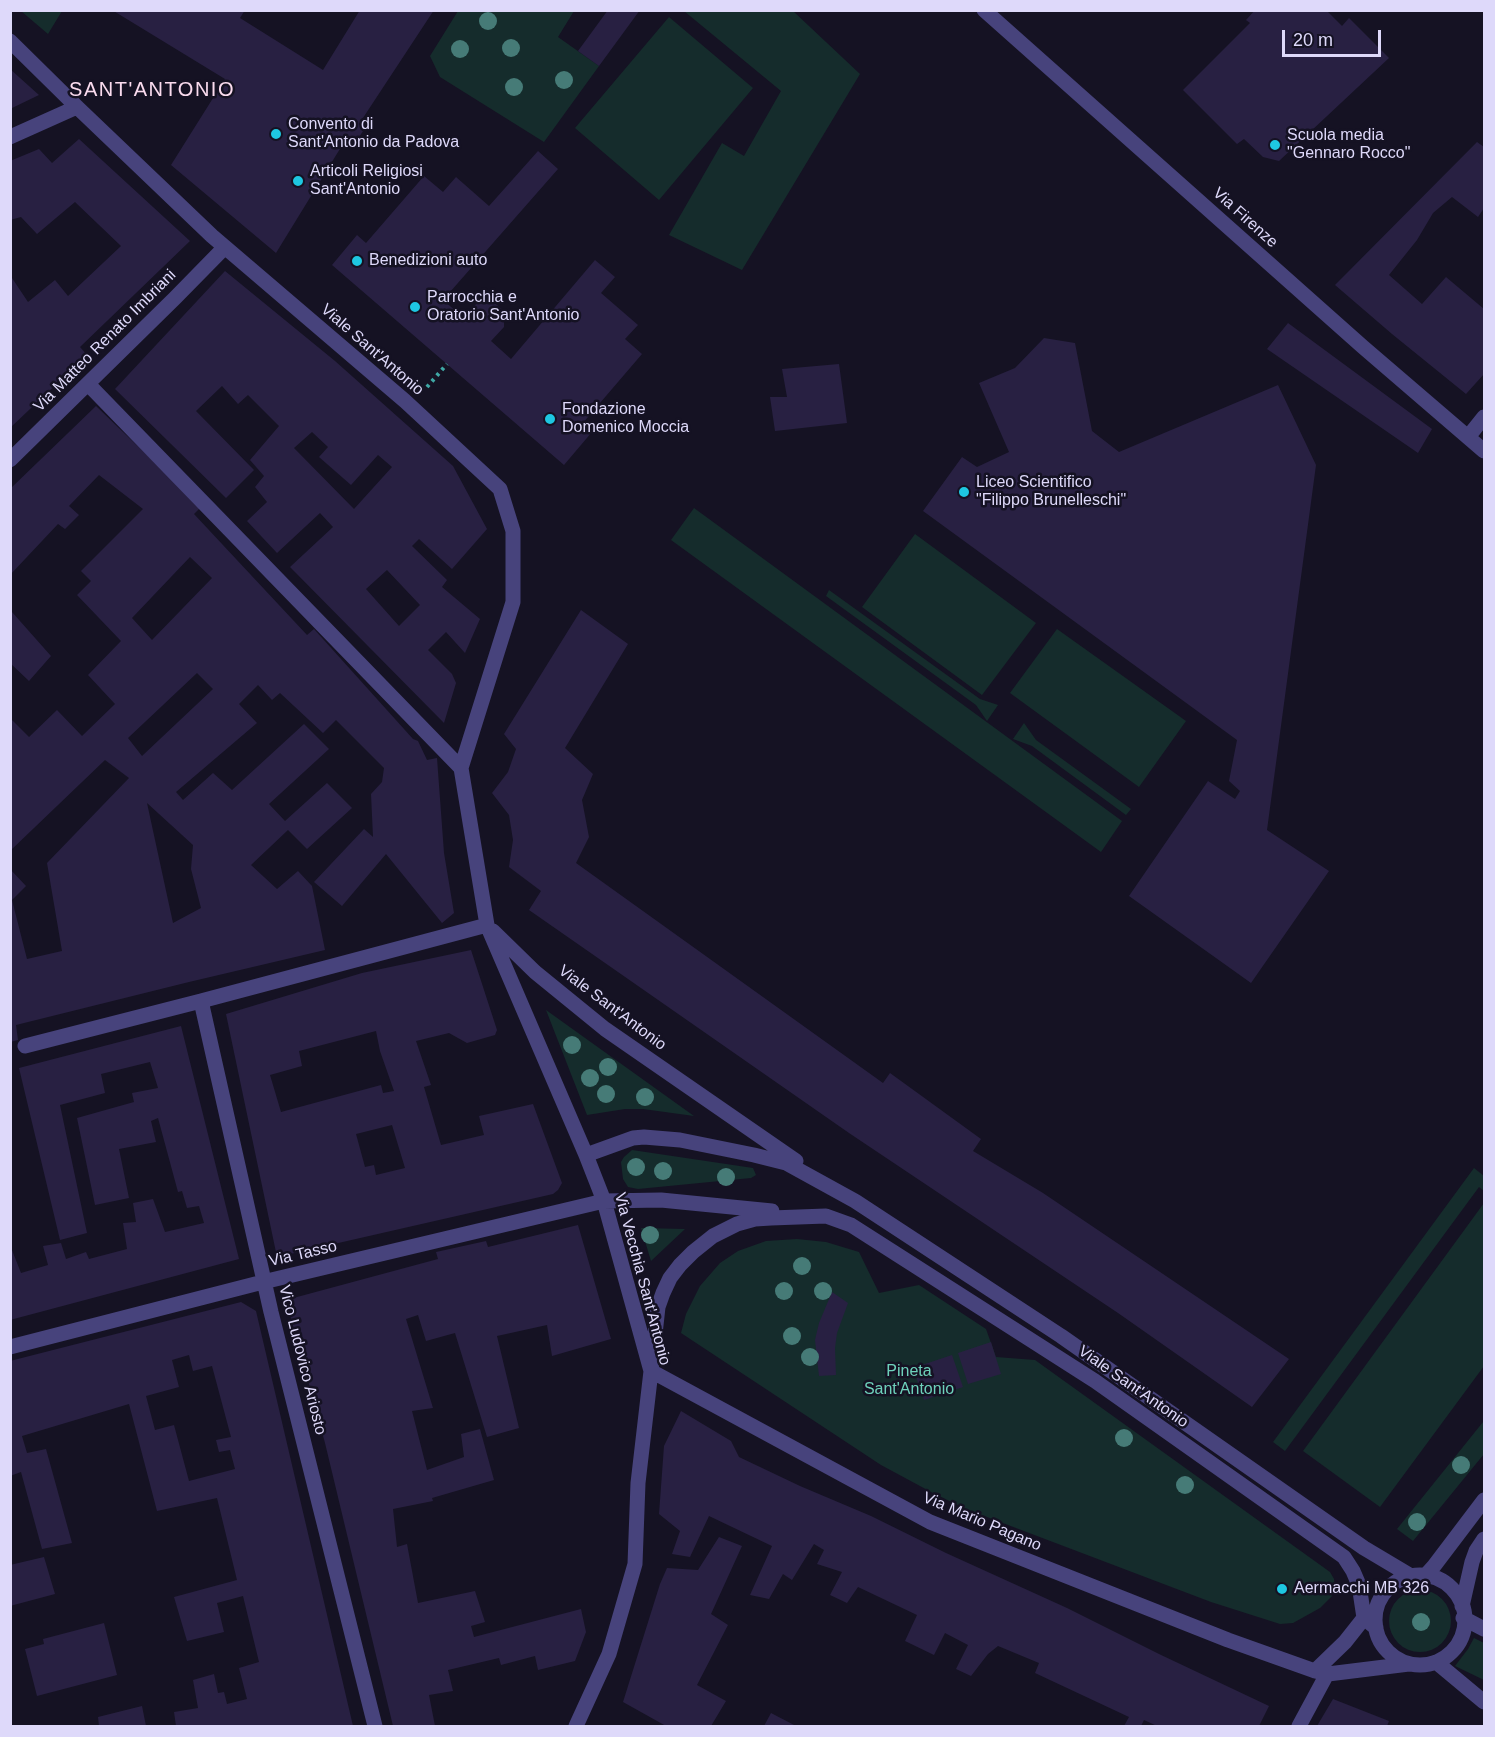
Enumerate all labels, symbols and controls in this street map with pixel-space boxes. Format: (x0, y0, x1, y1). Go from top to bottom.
scale bar (1285, 18, 1384, 56)
text: 20 m (1293, 30, 1333, 50)
district label: SANT'ANTONIO (69, 78, 235, 102)
place label: Convento di Sant'Antonio da Padova (288, 115, 459, 153)
place label: Scuola media "Gennaro Rocco" (1287, 126, 1410, 164)
marker: Convento di Sant'Antonio da Padova (269, 127, 283, 141)
marker: Scuola media "Gennaro Rocco" (1268, 138, 1282, 152)
place label: Articoli Religiosi Sant'Antonio (310, 162, 423, 200)
marker: Articoli Religiosi Sant'Antonio (291, 174, 305, 188)
street label: Via Firenze (1209, 184, 1281, 252)
place label: Benedizioni auto (369, 251, 487, 271)
marker: Benedizioni auto (350, 254, 364, 268)
street label: Via Matteo Renato Imbriani (30, 266, 180, 416)
place label: Parrocchia e Oratorio Sant'Antonio (427, 288, 579, 326)
street label: Viale Sant'Antonio (317, 300, 427, 400)
marker: Parrocchia e Oratorio Sant'Antonio (408, 300, 422, 314)
place label: Fondazione Domenico Moccia (562, 400, 689, 438)
marker: Fondazione Domenico Moccia (543, 412, 557, 426)
place label: Liceo Scientifico "Filippo Brunelleschi" (976, 473, 1126, 511)
marker: Liceo Scientifico "Filippo Brunelleschi" (957, 485, 971, 499)
street label: Viale Sant'Antonio (554, 961, 670, 1055)
street label: Via Vecchia Sant'Antonio (610, 1191, 674, 1367)
street label: Via Tasso (267, 1237, 339, 1271)
street label: Vico Ludovico Ariosto (274, 1283, 330, 1437)
street label: Viale Sant'Antonio (1074, 1342, 1192, 1432)
park label: Pineta Sant'Antonio (864, 1362, 954, 1400)
street label: Via Mario Pagano (920, 1488, 1044, 1556)
place label: Aermacchi MB 326 (1294, 1579, 1429, 1599)
marker: Aermacchi MB 326 (1275, 1582, 1289, 1596)

